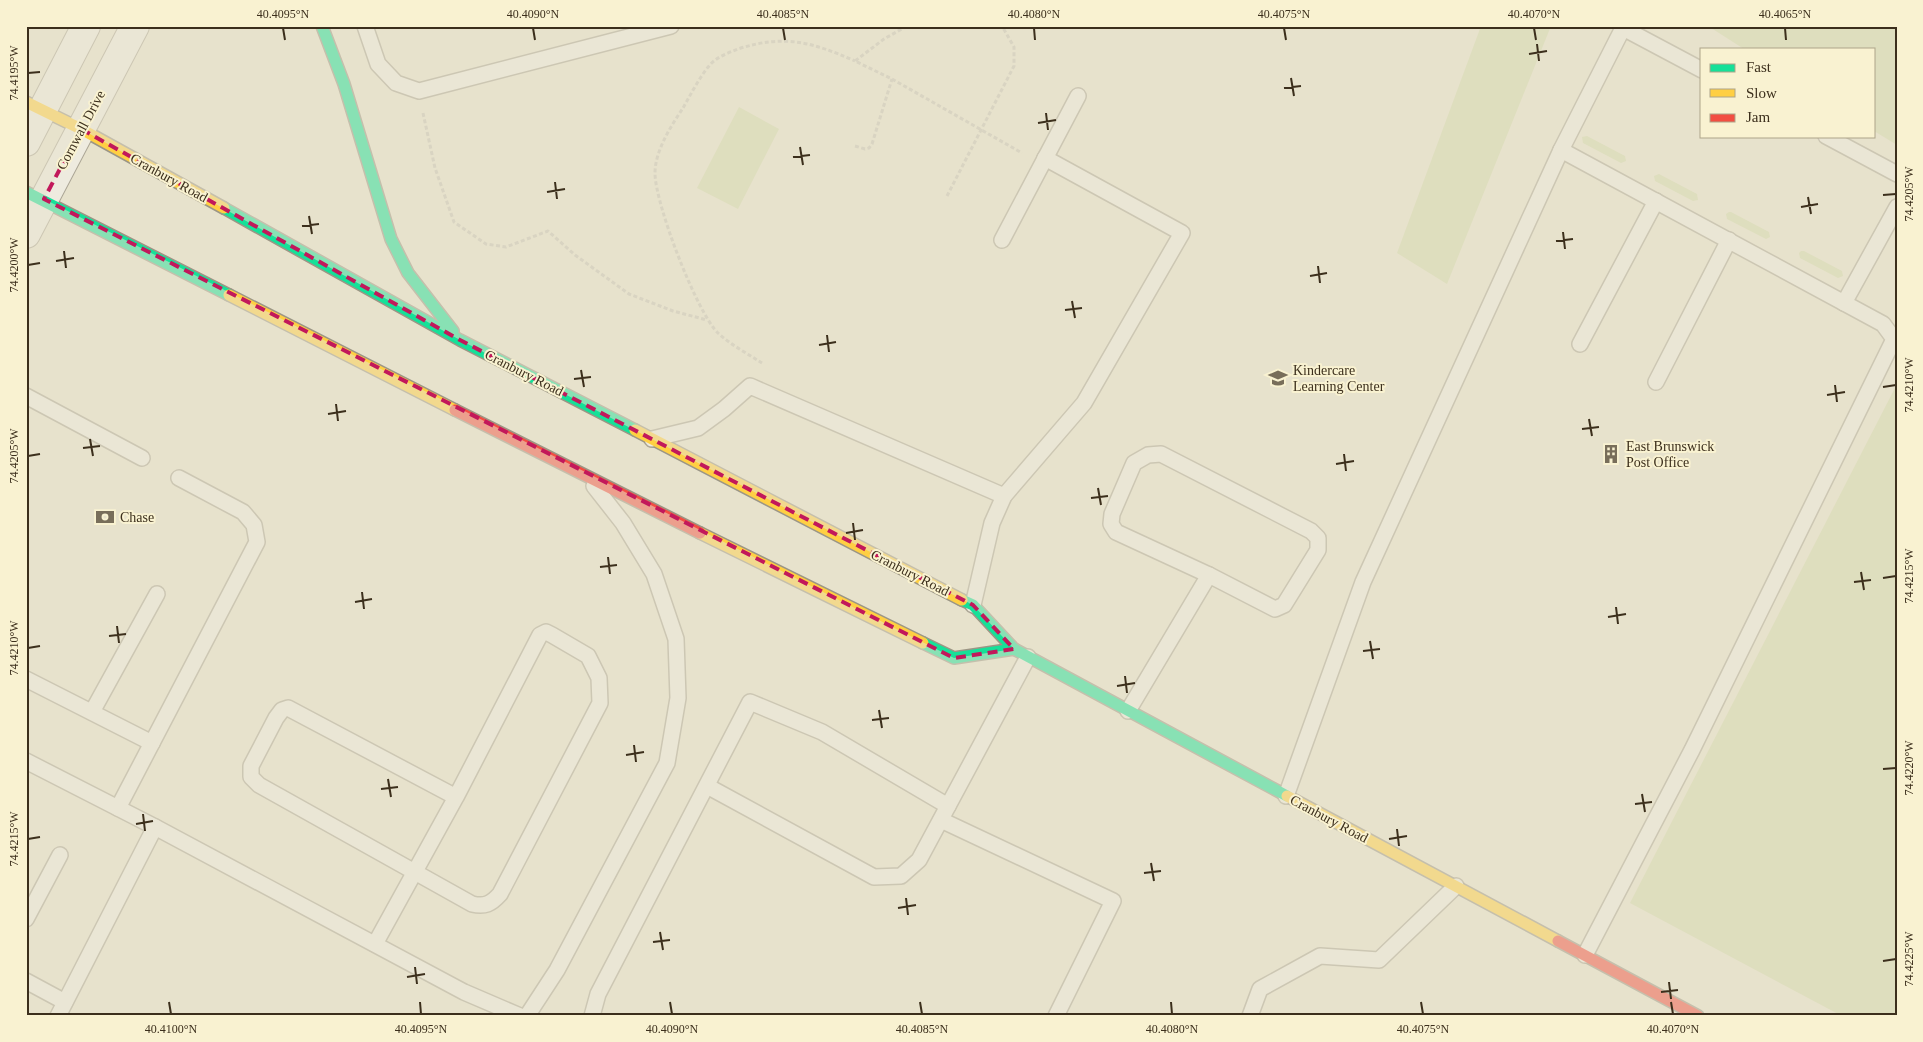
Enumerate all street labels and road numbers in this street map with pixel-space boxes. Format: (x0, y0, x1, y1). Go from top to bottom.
street label: Cornwall Drive (54, 88, 108, 172)
street label: Cranbury Road (128, 151, 210, 205)
street label: Cranbury Road (482, 347, 566, 399)
street label: Cranbury Road (868, 547, 952, 599)
street label: Cranbury Road (1288, 792, 1370, 846)

